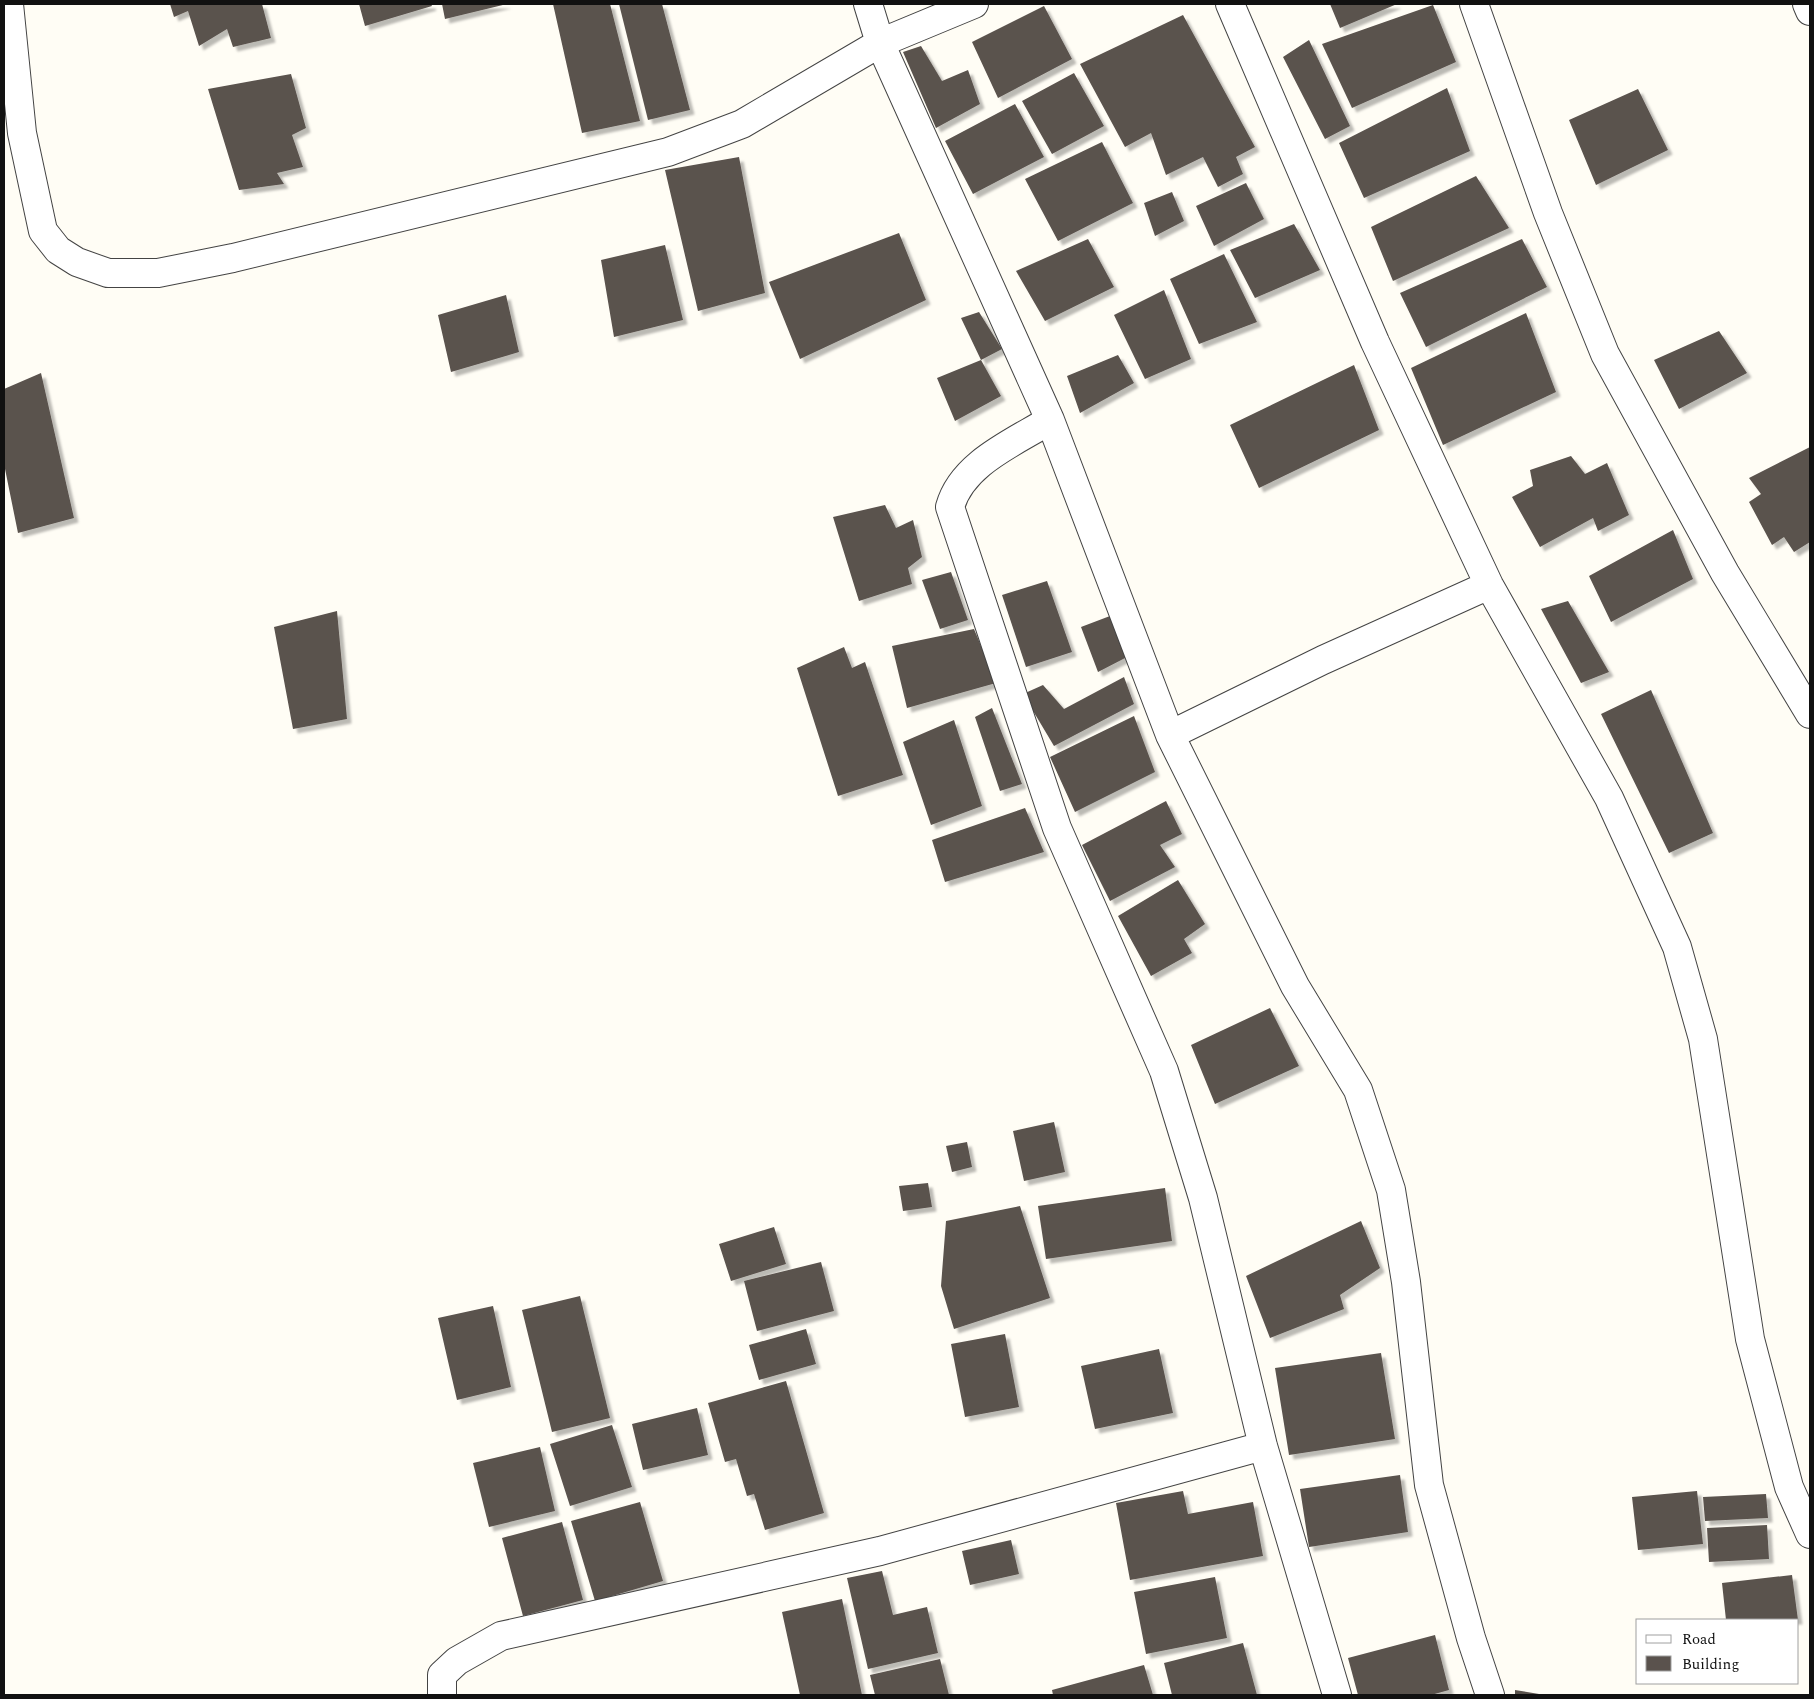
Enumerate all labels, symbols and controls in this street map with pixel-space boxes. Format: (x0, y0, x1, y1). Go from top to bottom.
legend (1636, 1619, 1799, 1684)
text: Road (1682, 1628, 1716, 1651)
text: Building (1682, 1653, 1739, 1676)

